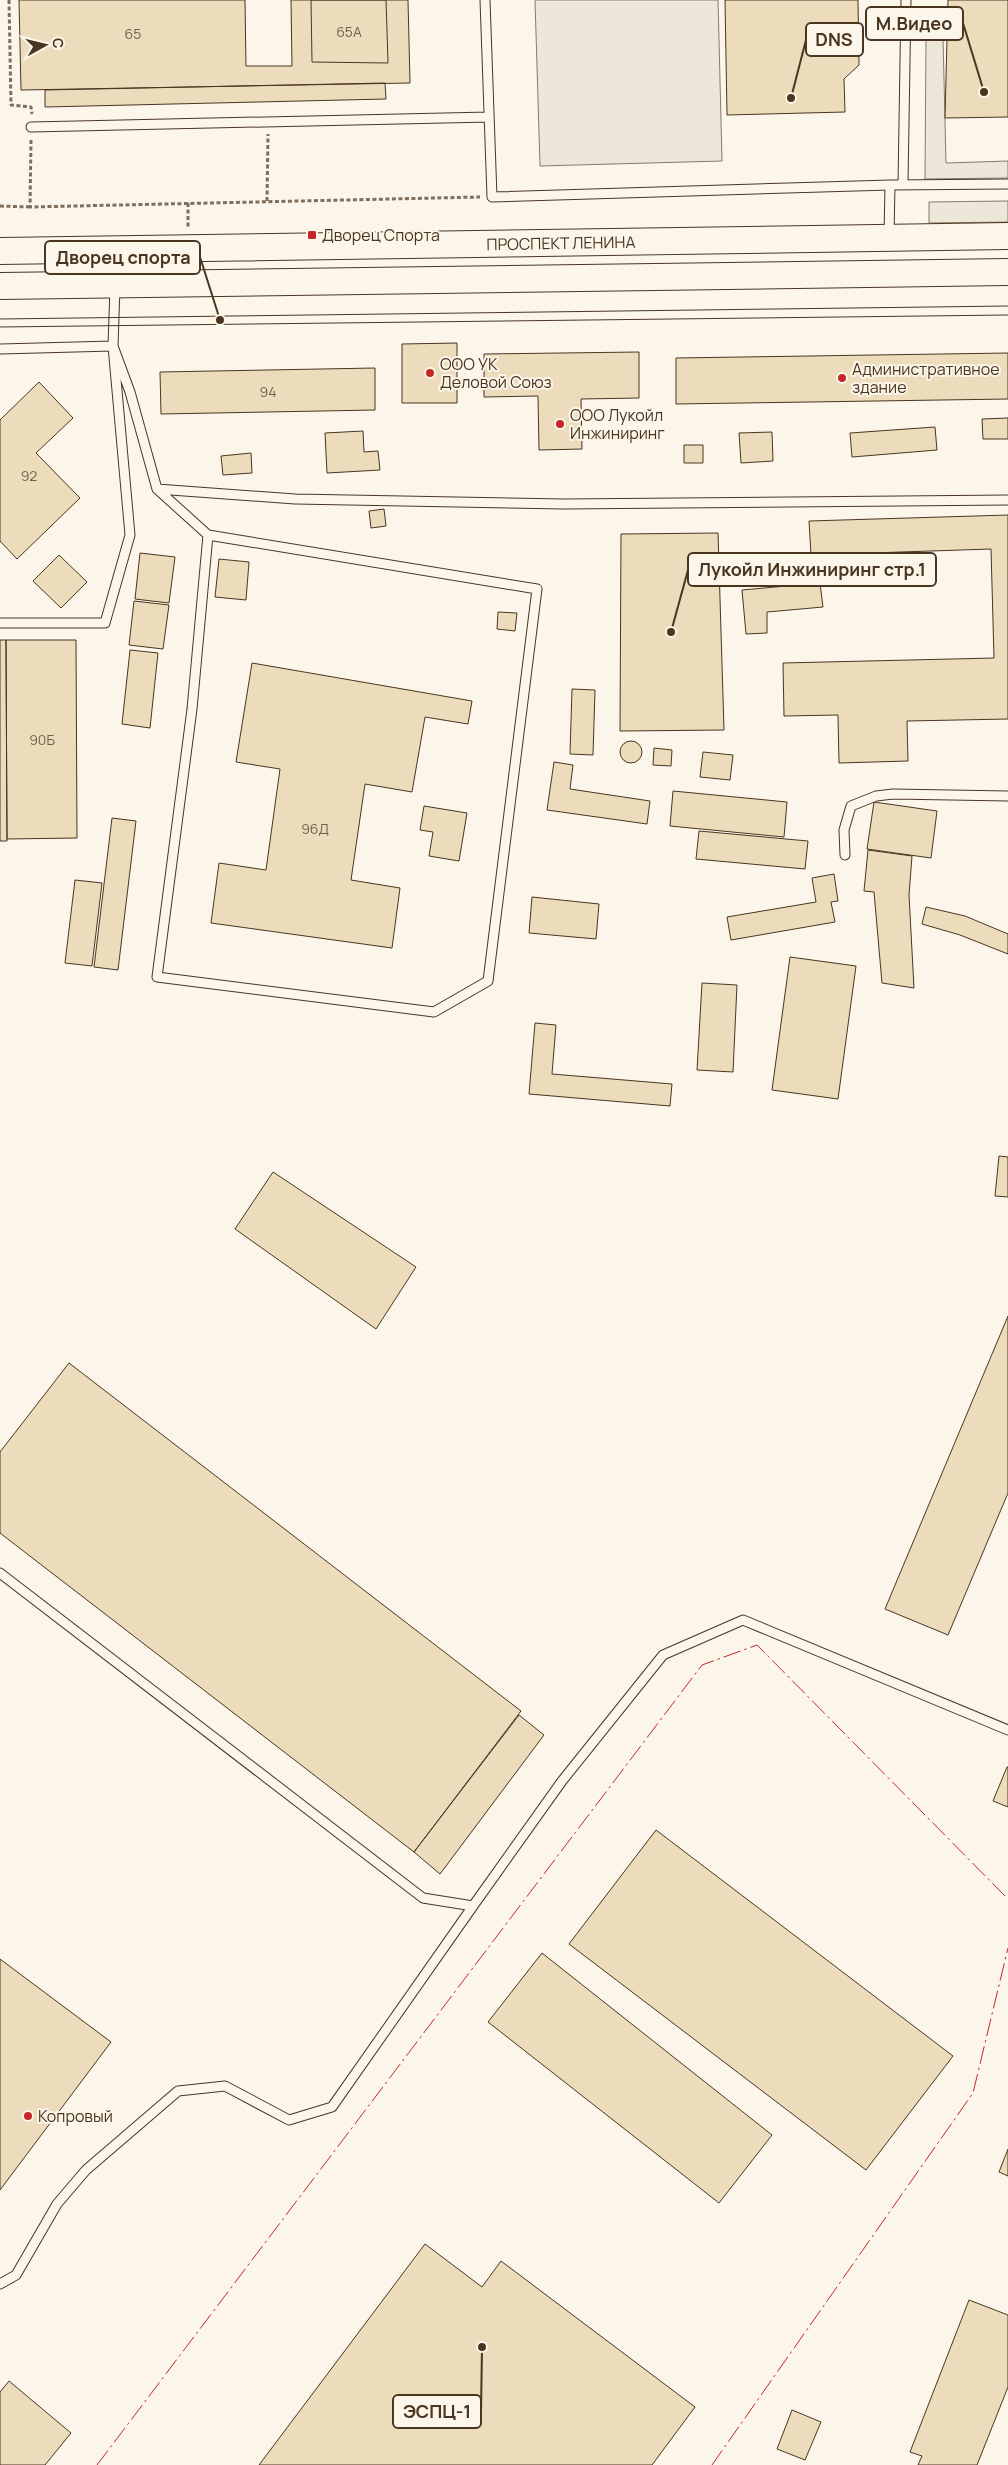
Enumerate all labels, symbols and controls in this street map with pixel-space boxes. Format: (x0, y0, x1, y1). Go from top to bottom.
callout: М.Видео (866, 7, 963, 40)
text: М.Видео (876, 11, 952, 35)
north arrow (20, 20, 70, 70)
house number: 65А (336, 22, 362, 41)
callout: DNS (806, 23, 863, 56)
house number: 65 (125, 24, 141, 43)
text: DNS (815, 27, 853, 51)
text: С (48, 37, 68, 50)
place label: Дворец Спорта (322, 224, 440, 246)
marker: Дворец Спорта (306, 229, 318, 241)
street label: ПРОСПЕКТ ЛЕНИНА (486, 231, 636, 255)
callout: Дворец спорта (45, 241, 200, 274)
text: Дворец спорта (55, 245, 191, 269)
place label: ООО УК Деловой Союз (440, 353, 552, 393)
place label: Административное здание (852, 358, 1000, 398)
marker: ООО УК Деловой Союз (424, 367, 436, 379)
marker: Административное здание (836, 372, 848, 384)
house number: 94 (260, 382, 276, 401)
place label: ООО Лукойл Инжиниринг (570, 404, 665, 444)
marker: ООО Лукойл Инжиниринг (554, 418, 566, 430)
house number: 92 (21, 466, 37, 485)
callout: Лукойл Инжиниринг стр.1 (688, 553, 936, 586)
text: Лукойл Инжиниринг стр.1 (698, 557, 926, 581)
house number: 90Б (29, 730, 55, 749)
house number: 96Д (301, 819, 329, 838)
place label: Копровый (38, 2105, 113, 2127)
marker: Копровый (22, 2110, 34, 2122)
callout: ЭСПЦ-1 (393, 2395, 481, 2428)
text: ЭСПЦ-1 (403, 2399, 471, 2423)

